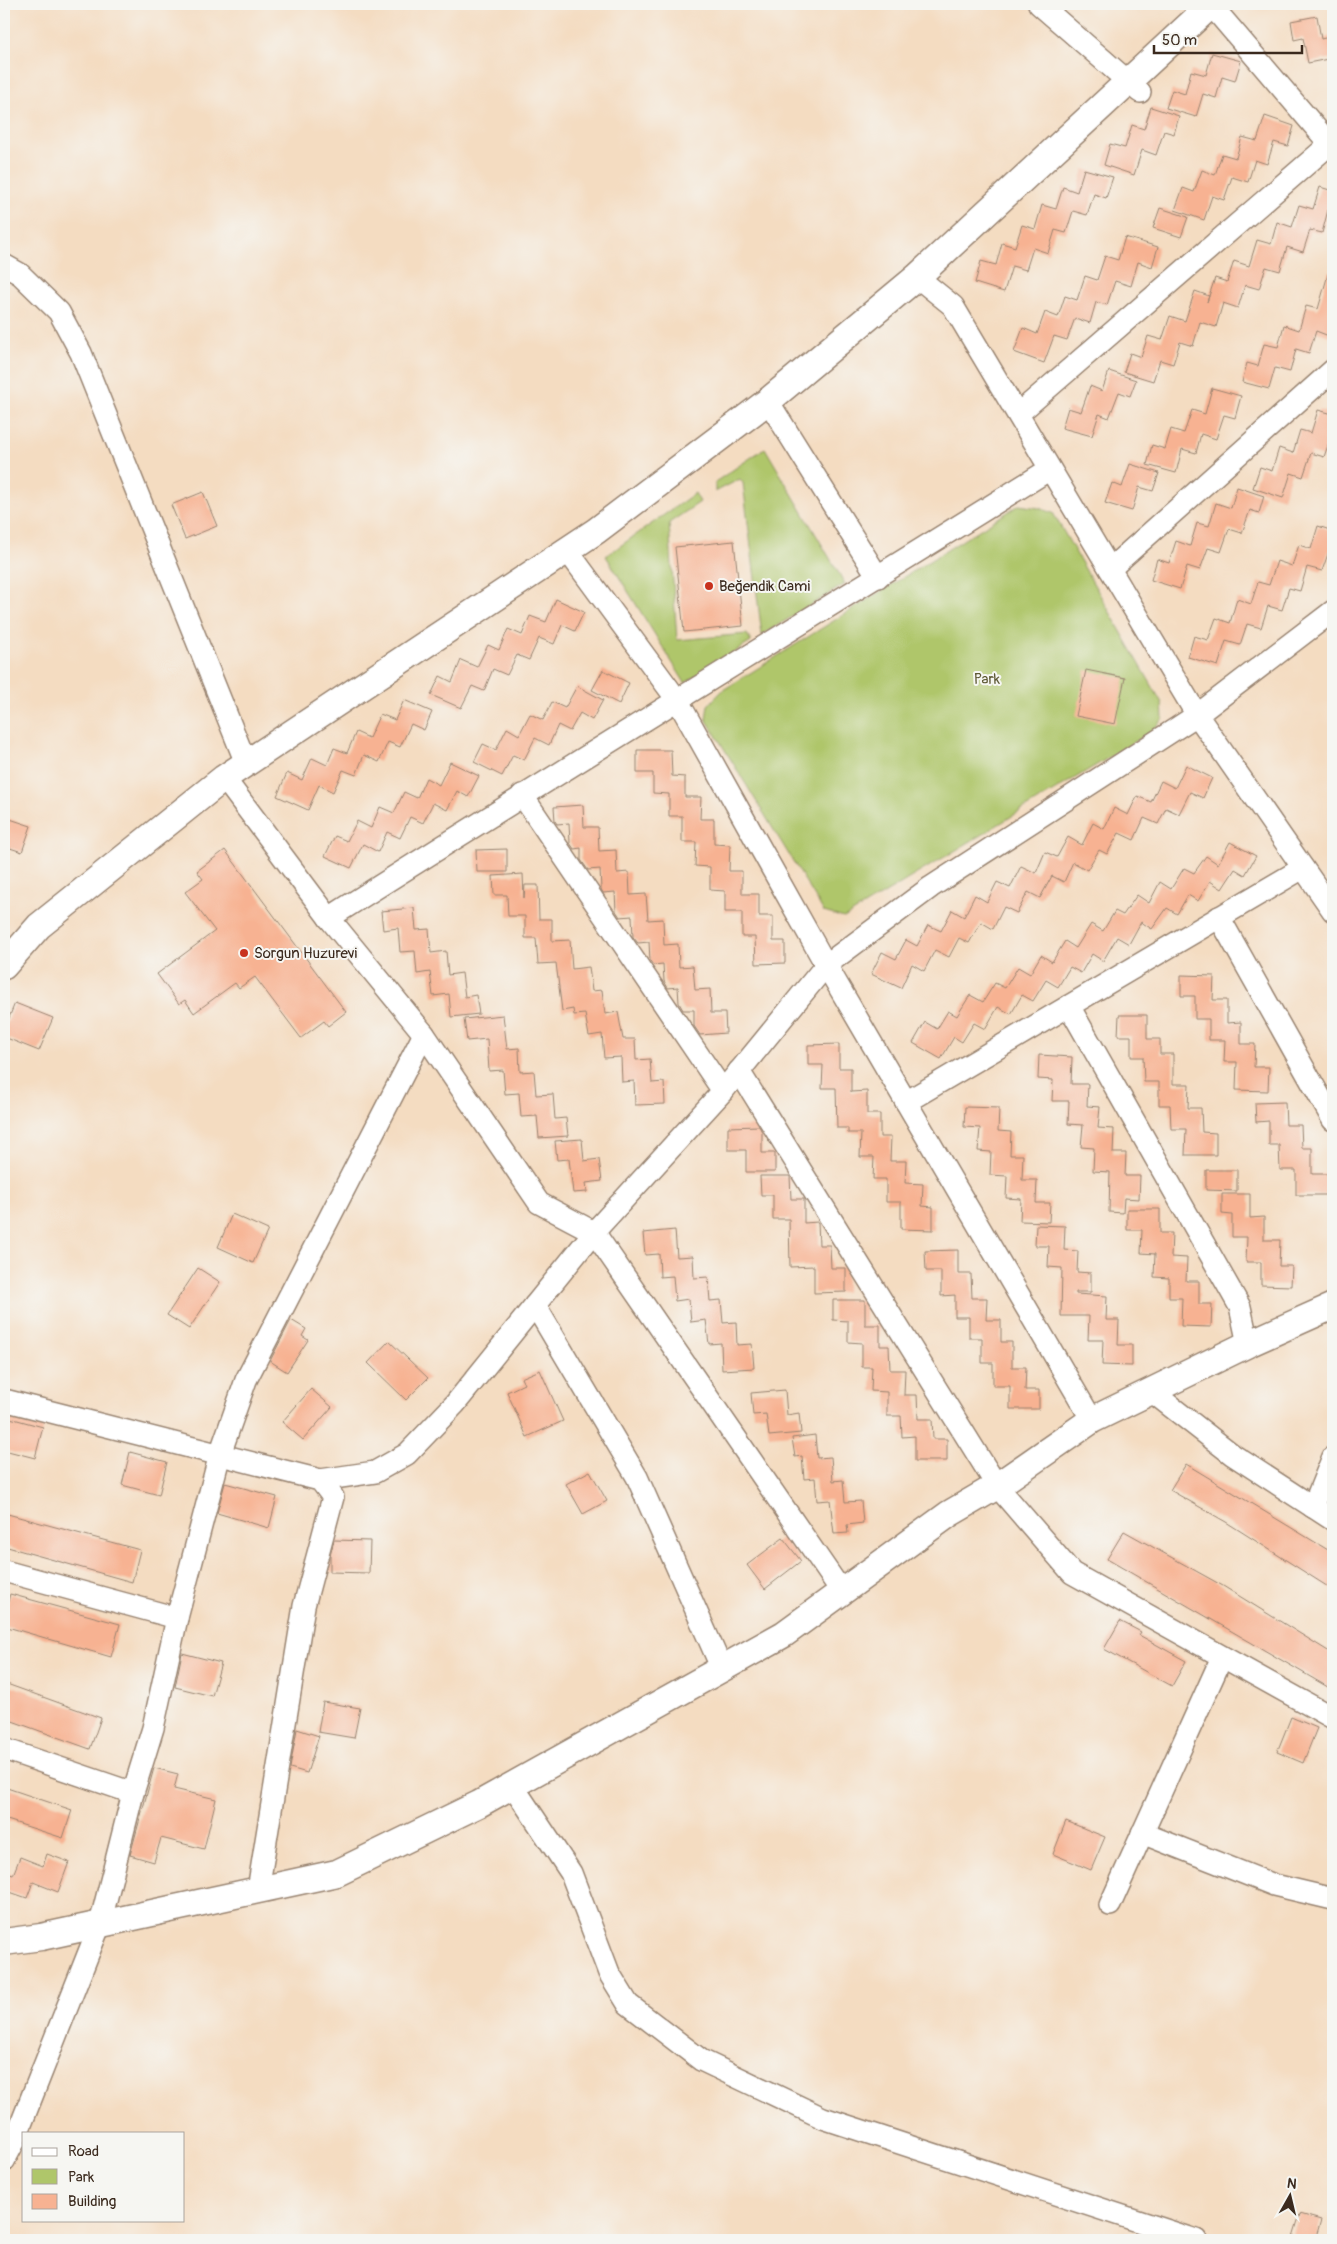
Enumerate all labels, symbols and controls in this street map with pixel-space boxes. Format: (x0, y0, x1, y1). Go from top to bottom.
scale bar (1154, 22, 1302, 54)
text: 50 m (1162, 31, 1197, 50)
place label: Beğendik Cami (719, 577, 810, 596)
marker: Beğendik Cami (703, 580, 715, 592)
park label: Park (974, 670, 1001, 689)
place label: Sorgun Huzurevi (254, 944, 358, 963)
marker: Sorgun Huzurevi (238, 947, 250, 959)
legend (22, 2132, 185, 2222)
text: Road (68, 2142, 99, 2161)
text: Park (68, 2168, 95, 2187)
north arrow (1264, 2172, 1314, 2222)
text: N (1286, 2175, 1298, 2193)
text: Building (68, 2192, 116, 2211)

